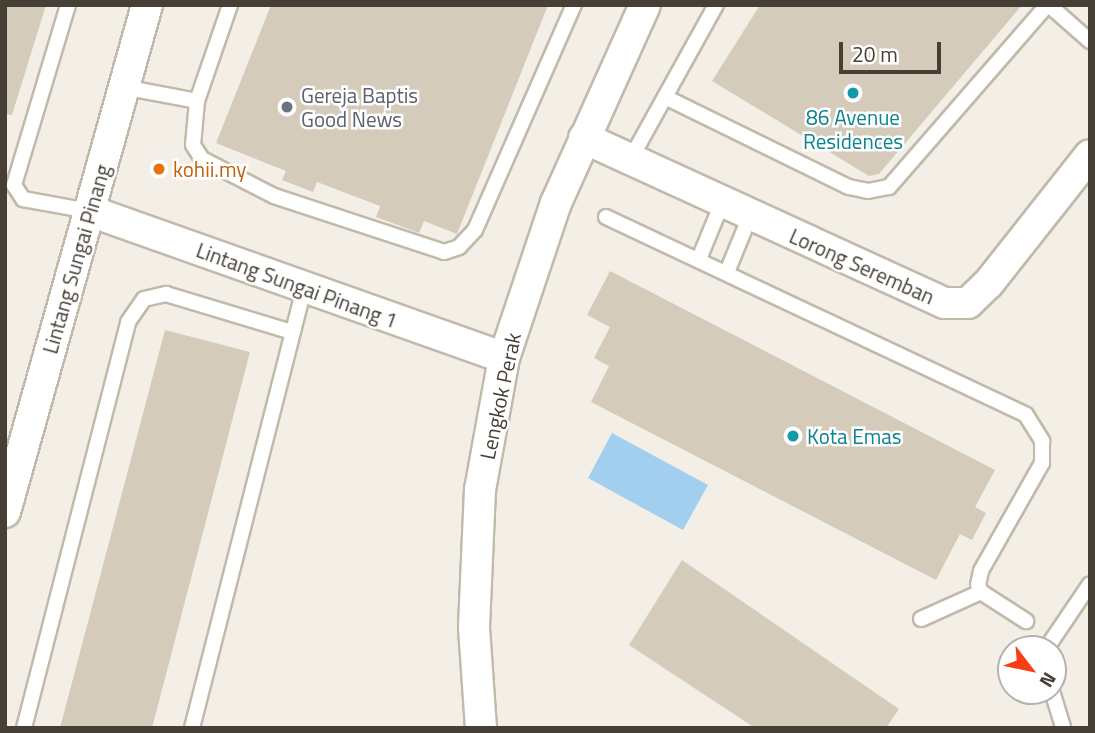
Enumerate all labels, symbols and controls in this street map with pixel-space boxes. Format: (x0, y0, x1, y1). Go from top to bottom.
scale bar (843, 28, 944, 72)
text: 20 m (852, 38, 898, 70)
place label: Gereja Baptis Good News (301, 82, 418, 132)
marker: 86 Avenue Residences (845, 85, 861, 101)
marker: Gereja Baptis Good News (279, 99, 295, 115)
place label: 86 Avenue Residences (803, 104, 903, 154)
place label: kohii.my (173, 156, 246, 182)
street label: Lintang Sungai Pinang (37, 161, 115, 357)
marker: kohii.my (151, 161, 167, 177)
street label: Lorong Seremban (786, 223, 938, 309)
street label: Lintang Sungai Pinang 1 (193, 237, 401, 333)
street label: Lengkok Perak (474, 330, 526, 462)
place label: Kota Emas (807, 423, 902, 449)
marker: Kota Emas (785, 428, 801, 444)
north arrow (997, 635, 1067, 705)
text: N (1033, 667, 1064, 694)

